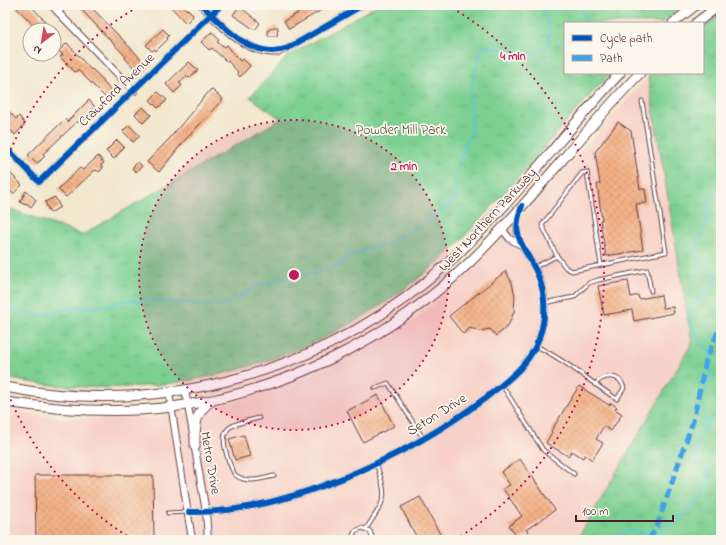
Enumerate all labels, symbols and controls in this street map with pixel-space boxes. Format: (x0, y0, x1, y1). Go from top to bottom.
north arrow (22, 22, 62, 62)
legend (564, 22, 704, 74)
text: Cycle path (600, 30, 652, 49)
text: N (30, 41, 45, 58)
street label: Crawford Avenue (74, 47, 161, 132)
text: 4 min (499, 48, 526, 66)
text: Path (600, 50, 623, 68)
park label: Powder Mill Park (356, 120, 447, 141)
text: 2 min (390, 158, 417, 176)
street label: West Northern Parkway (434, 163, 543, 277)
centre of rings (287, 268, 301, 282)
street label: Seton Drive (403, 388, 472, 442)
street label: Metro Drive (194, 430, 226, 497)
scale bar (576, 497, 673, 523)
text: 100 m (582, 503, 609, 521)

